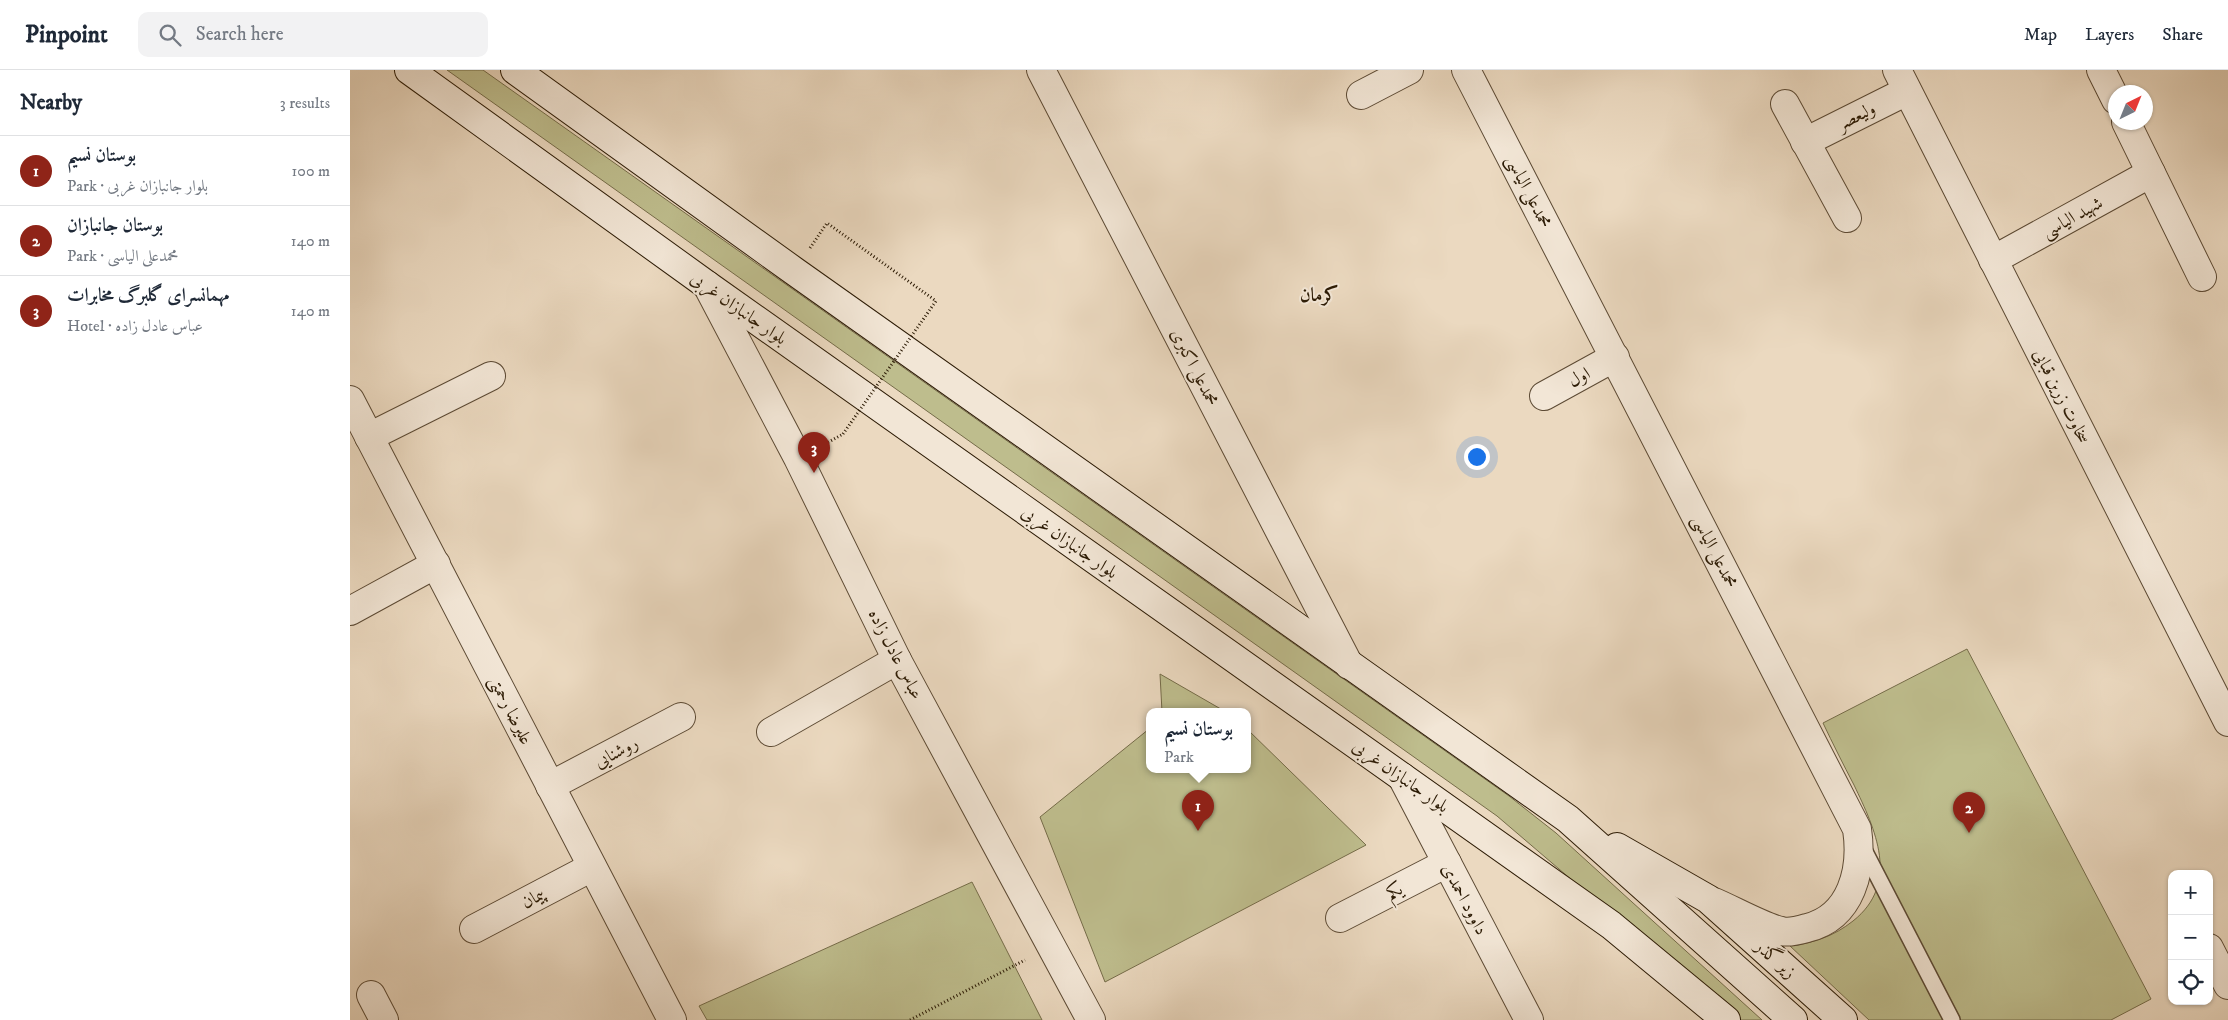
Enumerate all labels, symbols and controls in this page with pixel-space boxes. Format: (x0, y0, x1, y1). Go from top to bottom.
search box (138, 12, 488, 57)
text: Pinpoint (25, 20, 108, 50)
icon: search (156, 21, 184, 49)
text: Search here (196, 23, 284, 46)
text: Map (2024, 24, 2057, 46)
text: Layers (2085, 24, 2134, 46)
text: Share (2162, 24, 2203, 46)
north arrow (2108, 85, 2153, 130)
text: Nearby (20, 90, 82, 116)
text: 3 results (280, 93, 330, 113)
street label: ولیعصر (1832, 98, 1879, 137)
text: بوستان نسیم (67, 144, 136, 167)
street label: محمدعلی الیاسی (1499, 151, 1556, 232)
text: 1 (33, 161, 39, 181)
text: 100 m (292, 161, 330, 181)
text: Park · بلوار جانبازان غربی (67, 176, 208, 196)
street label: شهید الیاسی (2038, 192, 2107, 244)
text: بوستان جانبازان (67, 214, 163, 237)
text: 2 (32, 231, 40, 251)
text: 140 m (291, 231, 330, 251)
text: Park · محمدعلی الیاسی (67, 246, 178, 266)
street label: بلوار جانبازان غربی (685, 267, 791, 351)
text: مهمانسرای گلبرگ مخابرات (67, 284, 229, 307)
district label: کرمان (1300, 284, 1338, 307)
text: 3 (33, 301, 39, 321)
text: 140 m (291, 301, 330, 321)
text: Hotel · عباس عادل زاده (67, 316, 203, 336)
street label: محمدعلی اکبری (1164, 325, 1223, 410)
street label: سخاوت زرین قبایی (2028, 345, 2094, 448)
street label: اول (1565, 363, 1594, 393)
pin: 3 (798, 432, 830, 473)
your location (1464, 444, 1490, 470)
street label: بلوار جانبازان غربی (1016, 501, 1122, 585)
street label: محمدعلی الیاسی (1685, 511, 1742, 592)
street label: عباس عادل زاده (863, 606, 927, 703)
street label: علیرضا رحمتی (483, 672, 537, 749)
popup (1146, 708, 1251, 773)
text: بوستان نسیم (1164, 718, 1233, 741)
street label: روشنایی (591, 732, 642, 773)
street label: بلوار جانبازان غربی (1347, 735, 1453, 819)
text: Park (1164, 747, 1194, 767)
pin: 1 (1182, 790, 1214, 831)
pin: 2 (1953, 792, 1985, 833)
street label: داوود احمدی (1436, 860, 1492, 939)
map controls (2168, 870, 2213, 1005)
button: + (2168, 870, 2213, 915)
street label: یکم (1382, 878, 1410, 910)
street label: پیمان (518, 883, 550, 914)
button: − (2168, 915, 2213, 960)
street label: زیر گذر (1749, 932, 1802, 984)
button: locate (2168, 960, 2213, 1005)

